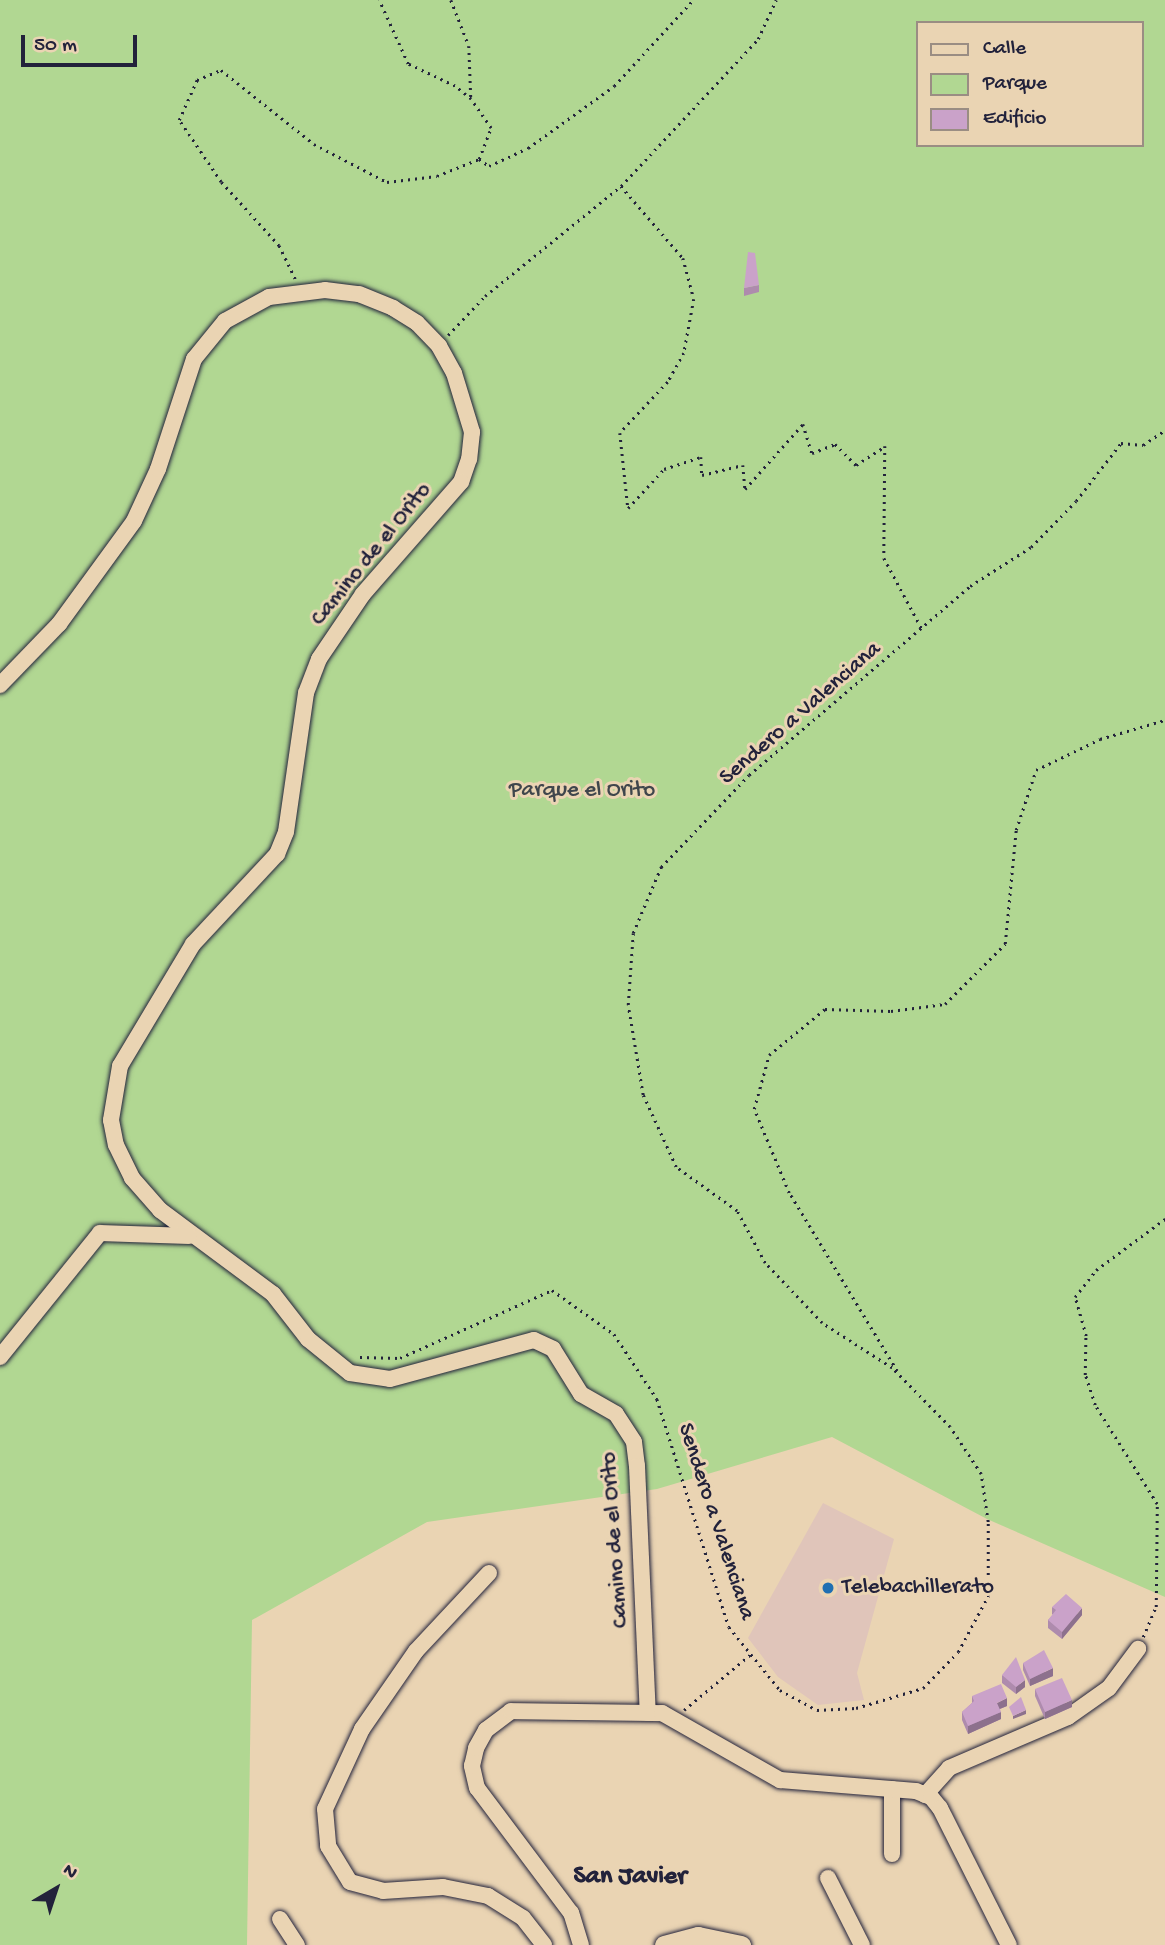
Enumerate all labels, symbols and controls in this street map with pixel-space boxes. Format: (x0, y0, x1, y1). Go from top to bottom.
scale bar (24, 21, 140, 65)
legend (916, 21, 1144, 147)
text: 50 m (34, 34, 77, 59)
text: Calle (983, 37, 1026, 62)
text: Parque (983, 72, 1047, 97)
text: Edificio (983, 107, 1047, 132)
street label: Camino de el Orito (306, 478, 438, 632)
street label: Sendero a Valenciana (714, 636, 888, 792)
park label: Parque el Orito (509, 777, 655, 805)
street label: Sendero a Valenciana (670, 1420, 760, 1624)
street label: Camino de el Orito (596, 1451, 636, 1629)
place label: Telebachillerato (842, 1574, 994, 1602)
marker: Telebachillerato (820, 1580, 836, 1596)
north arrow (21, 1854, 91, 1924)
text: N (57, 1859, 82, 1885)
district label: San Javier (574, 1862, 686, 1894)

